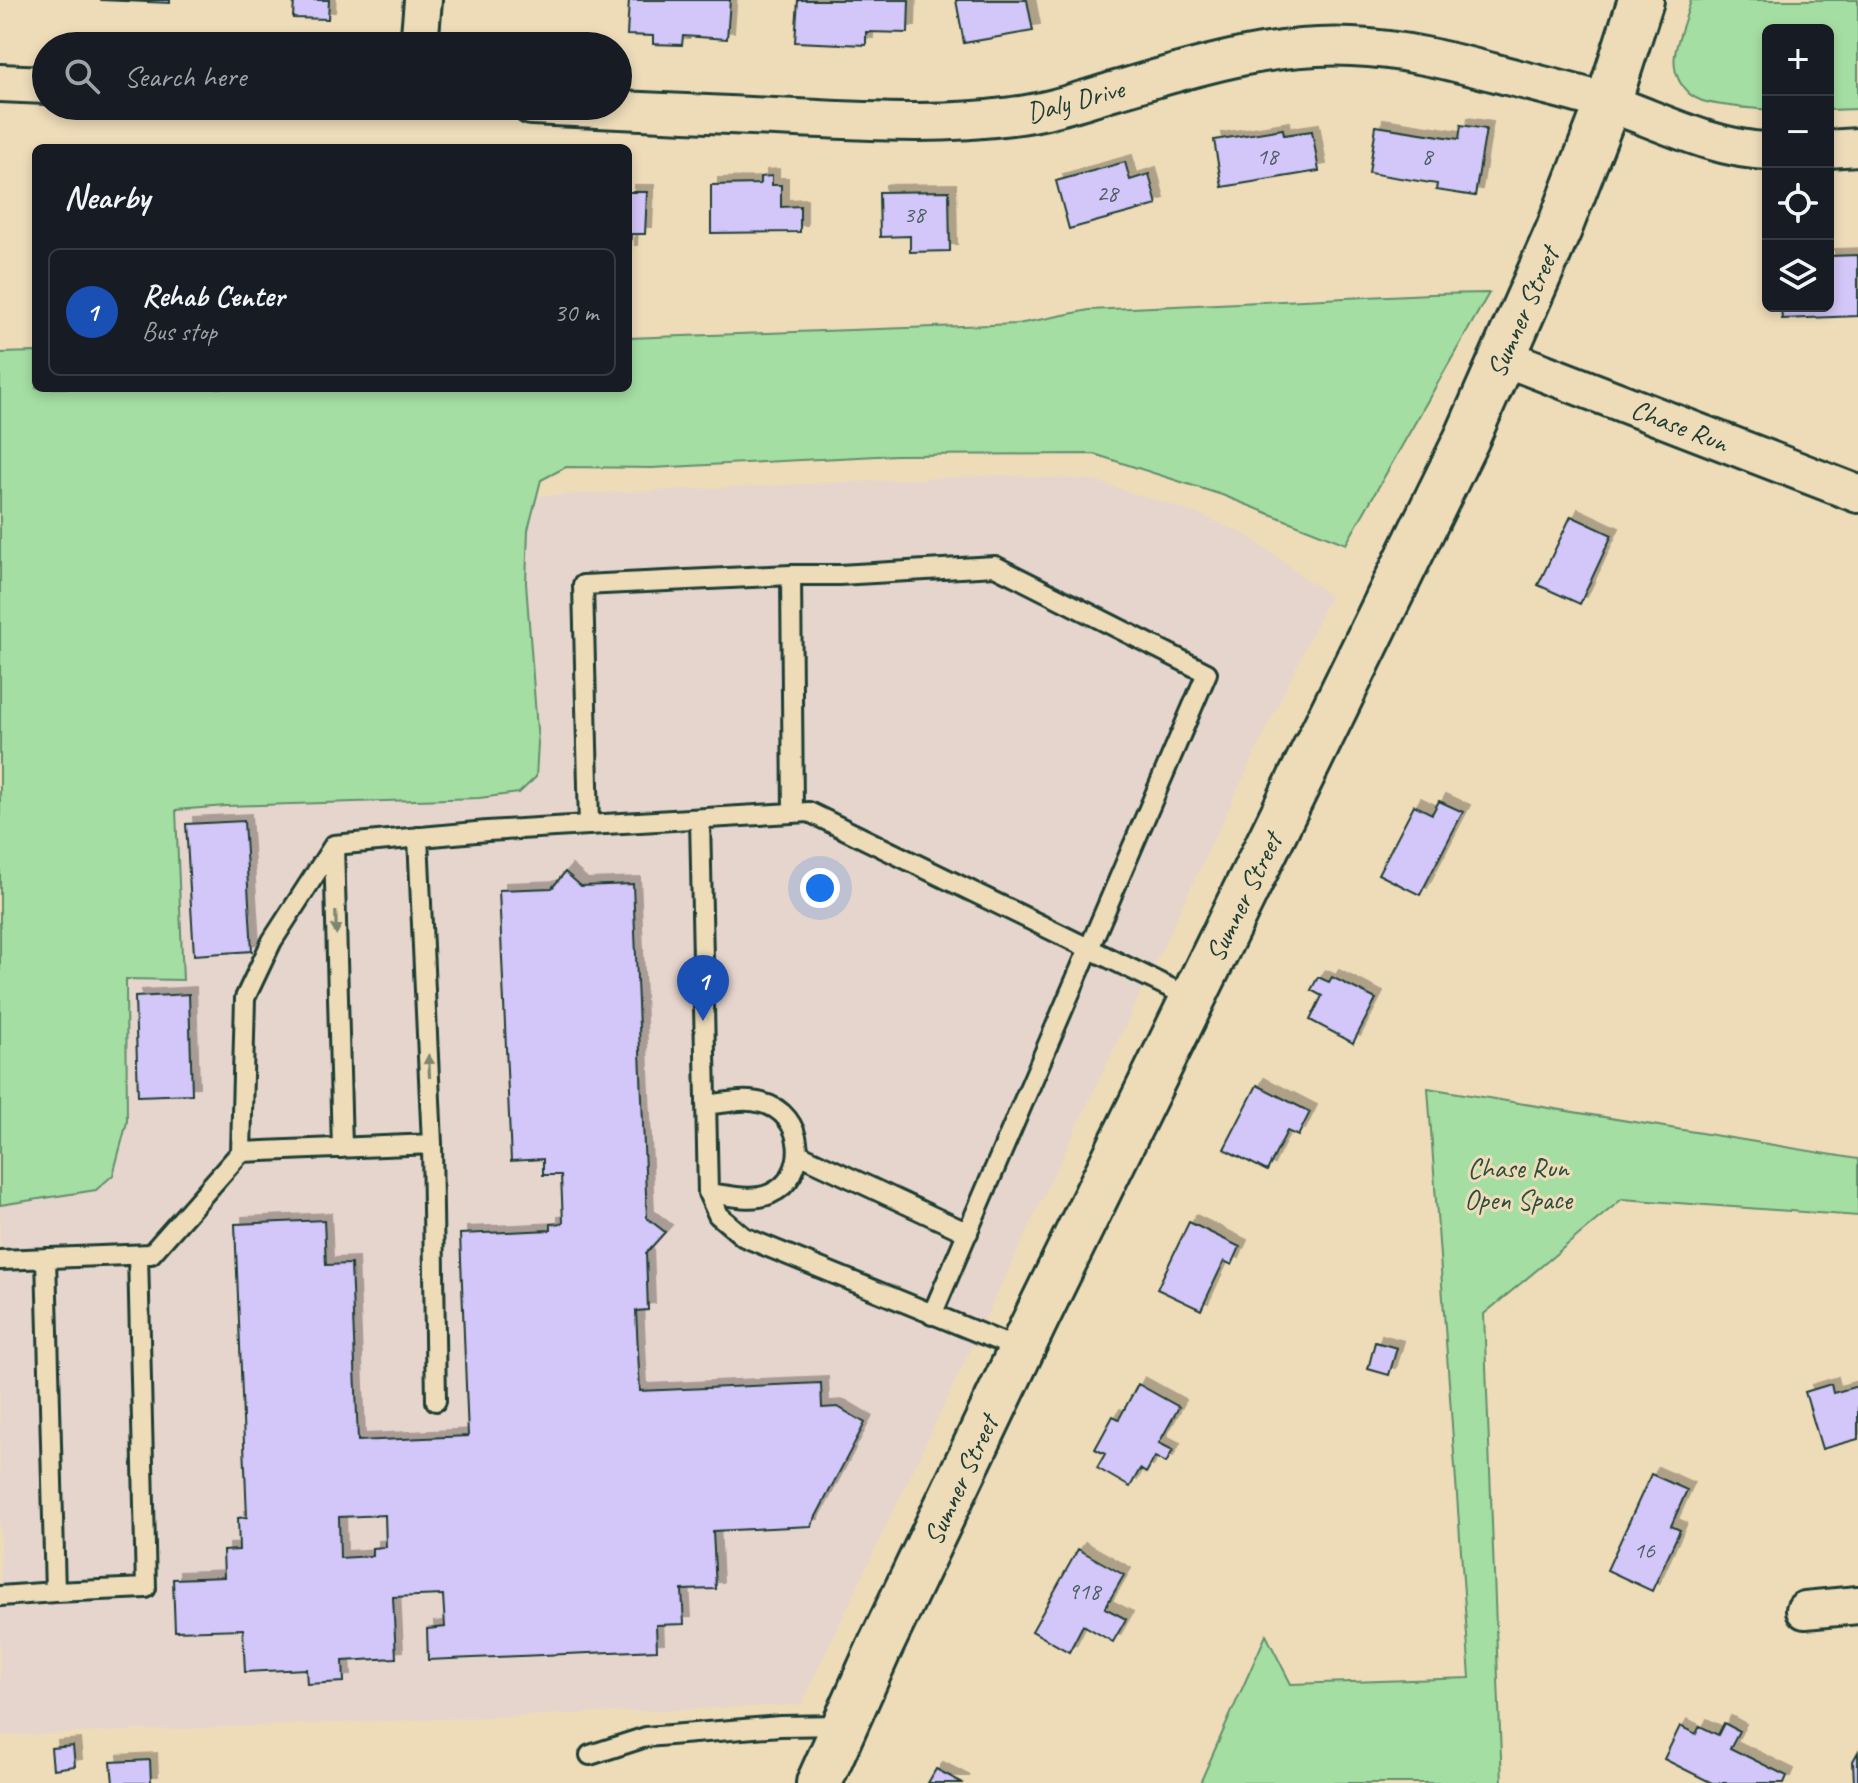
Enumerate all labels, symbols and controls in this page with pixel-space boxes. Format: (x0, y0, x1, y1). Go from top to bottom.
map controls (1762, 24, 1834, 312)
button: + (1762, 24, 1834, 96)
search box (32, 32, 632, 120)
icon: search (60, 54, 104, 98)
text: Search here (124, 57, 246, 95)
street label: Daly Drive (1023, 70, 1129, 130)
button: − (1762, 96, 1834, 168)
house number: 18 (1256, 141, 1280, 171)
house number: 8 (1422, 141, 1435, 171)
button: locate (1762, 168, 1834, 240)
text: Nearby (64, 175, 150, 218)
house number: 28 (1096, 178, 1120, 208)
house number: 38 (903, 199, 927, 229)
street label: Sumner Street (1478, 238, 1568, 383)
button: layers (1762, 240, 1834, 312)
text: Rehab Center (142, 277, 284, 315)
text: 1 (86, 296, 98, 329)
text: 30 m (554, 296, 598, 329)
text: Bus stop (142, 315, 217, 348)
street label: Chase Run (1627, 391, 1734, 460)
street label: Sumner Street (1197, 824, 1291, 967)
your location (800, 868, 840, 908)
one-way arrow (330, 911, 343, 936)
pin: 1 (677, 955, 729, 1021)
one-way arrow (422, 1053, 435, 1078)
park label: Chase Run Open Space (1464, 1150, 1574, 1217)
street label: Sumner Street (915, 1407, 1007, 1550)
house number: 16 (1633, 1535, 1656, 1565)
house number: 918 (1068, 1576, 1102, 1606)

